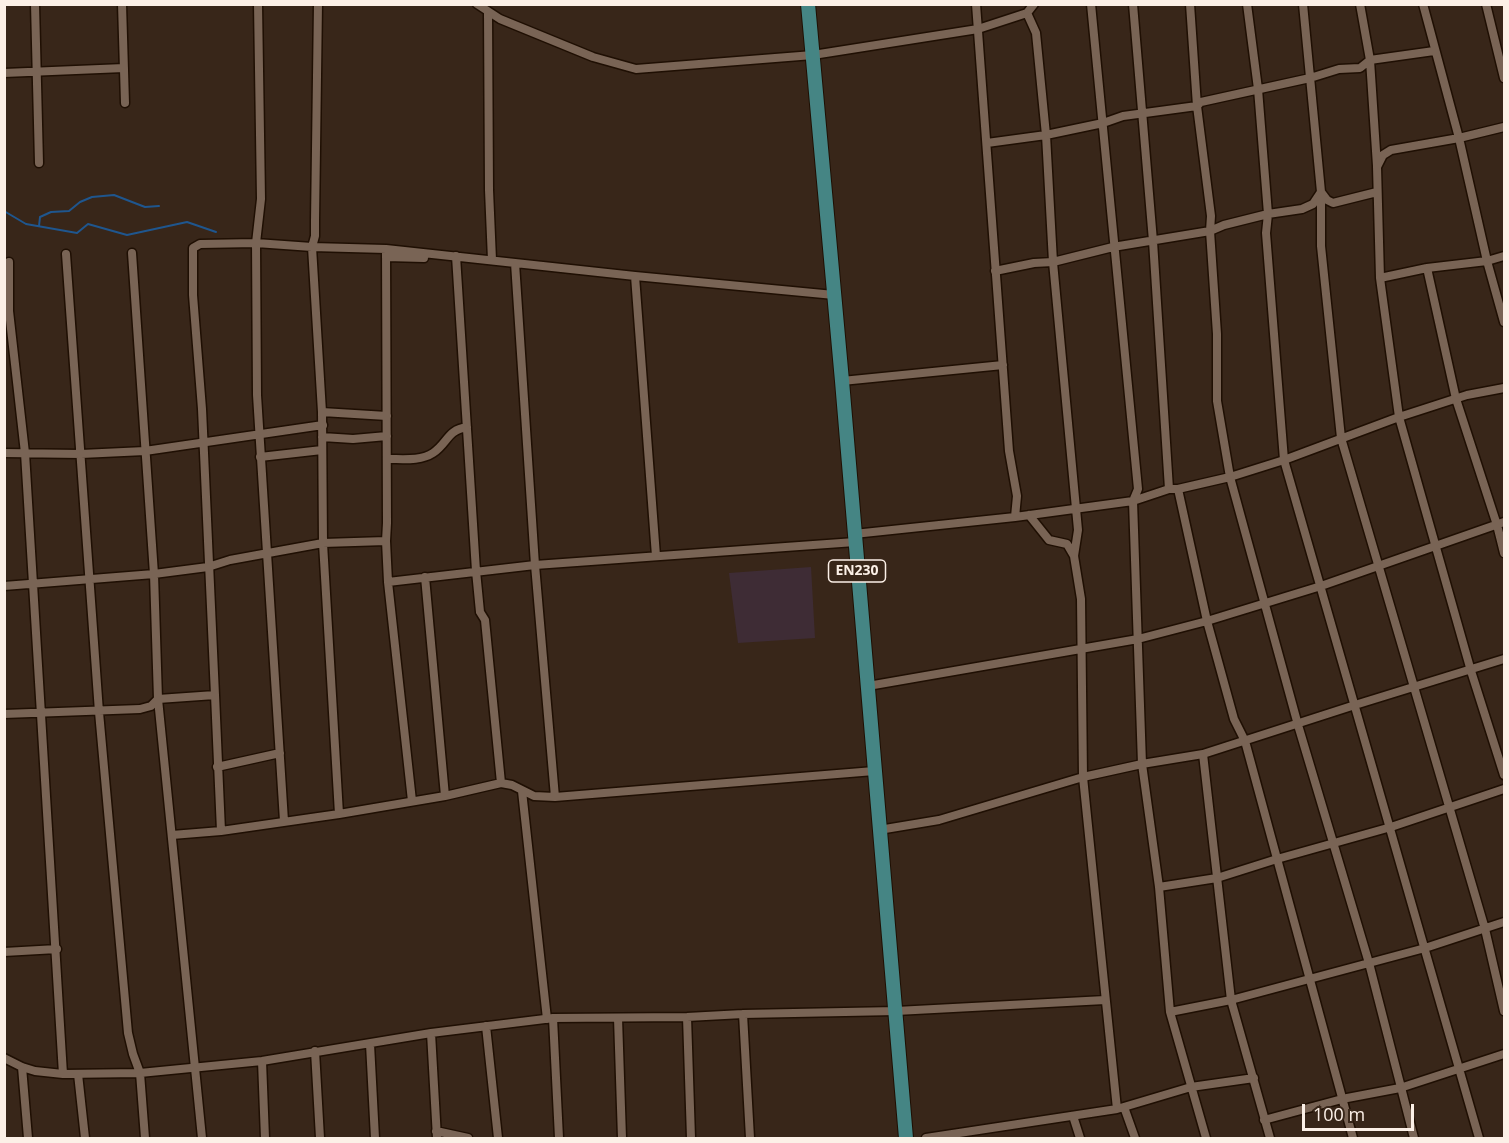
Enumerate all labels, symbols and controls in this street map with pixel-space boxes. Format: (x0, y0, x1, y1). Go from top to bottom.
road number: EN230 (828, 560, 886, 582)
scale bar (1305, 1092, 1418, 1130)
text: 100 m (1313, 1102, 1365, 1126)

